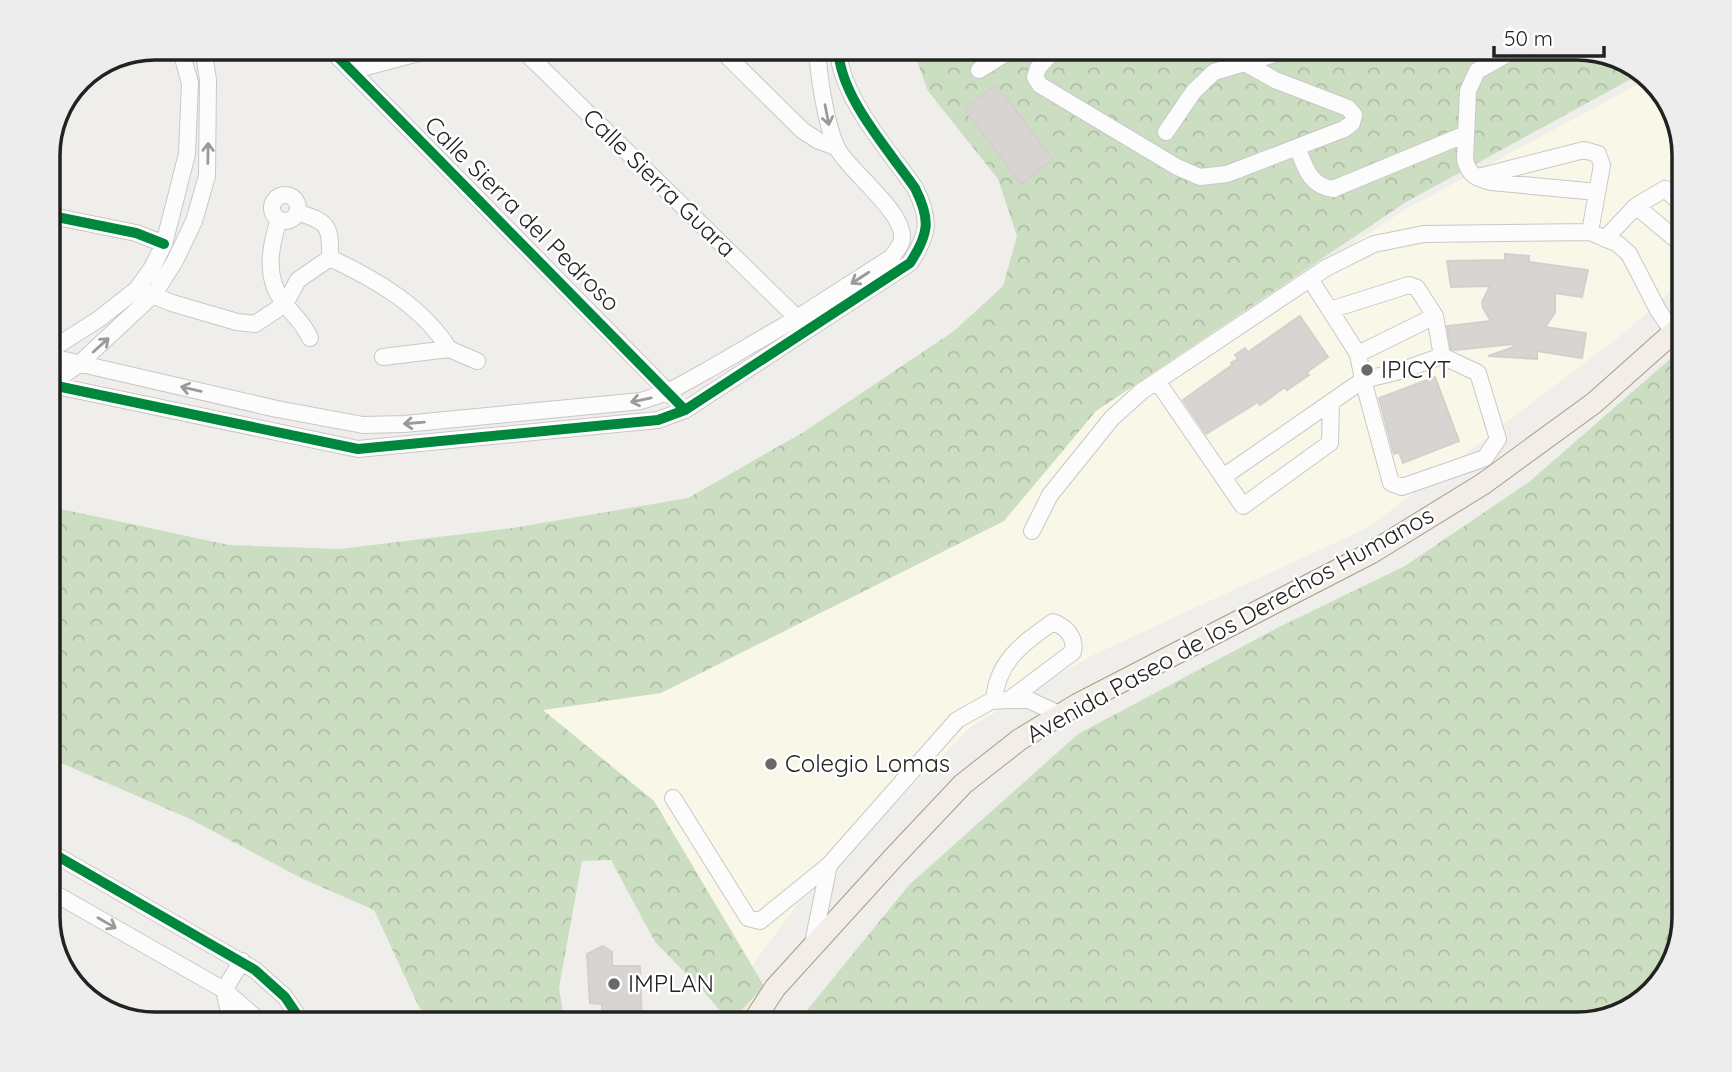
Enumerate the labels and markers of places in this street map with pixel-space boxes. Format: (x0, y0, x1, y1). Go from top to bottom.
place label: IPICYT (1381, 354, 1451, 384)
marker: IPICYT (1359, 362, 1375, 378)
place label: Colegio Lomas (785, 748, 950, 778)
marker: Colegio Lomas (763, 756, 779, 772)
place label: IMPLAN (628, 968, 714, 998)
marker: IMPLAN (606, 976, 622, 992)

